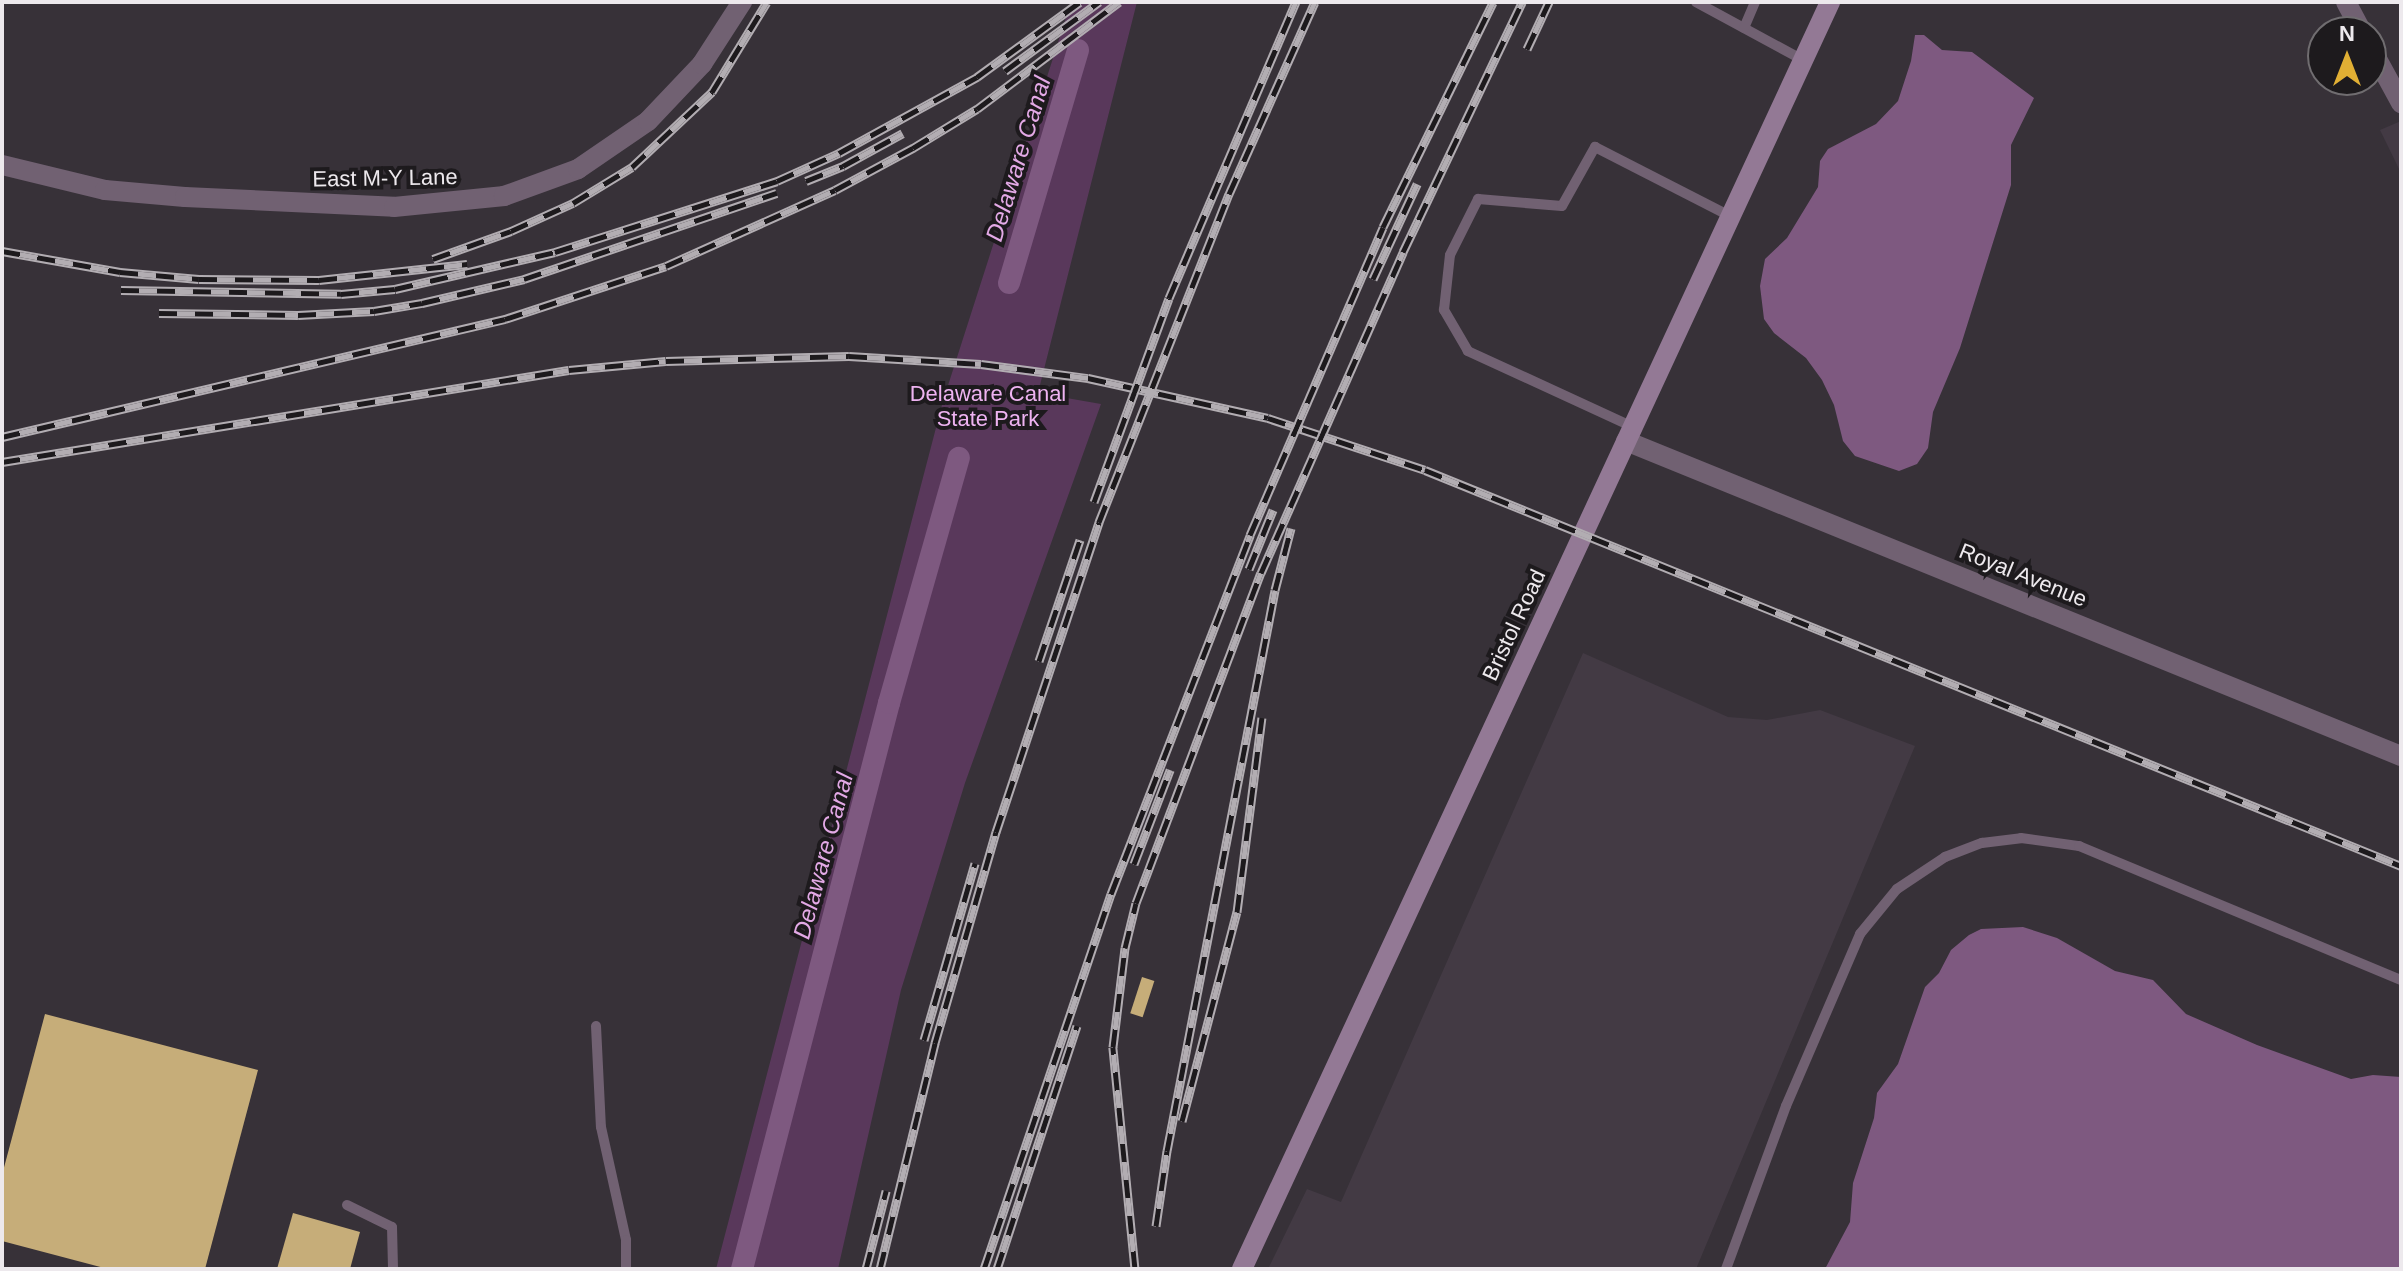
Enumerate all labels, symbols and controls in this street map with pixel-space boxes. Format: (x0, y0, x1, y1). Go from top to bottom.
north arrow (2307, 16, 2387, 96)
text: N (2339, 21, 2355, 46)
water label: Delaware Canal (979, 73, 1057, 245)
street label: East M-Y Lane (312, 164, 458, 192)
park label: Delaware Canal State Park (910, 380, 1066, 432)
street label: Royal Avenue (1955, 537, 2091, 613)
street label: Bristol Road (1477, 565, 1551, 685)
water label: Delaware Canal (787, 770, 859, 942)

